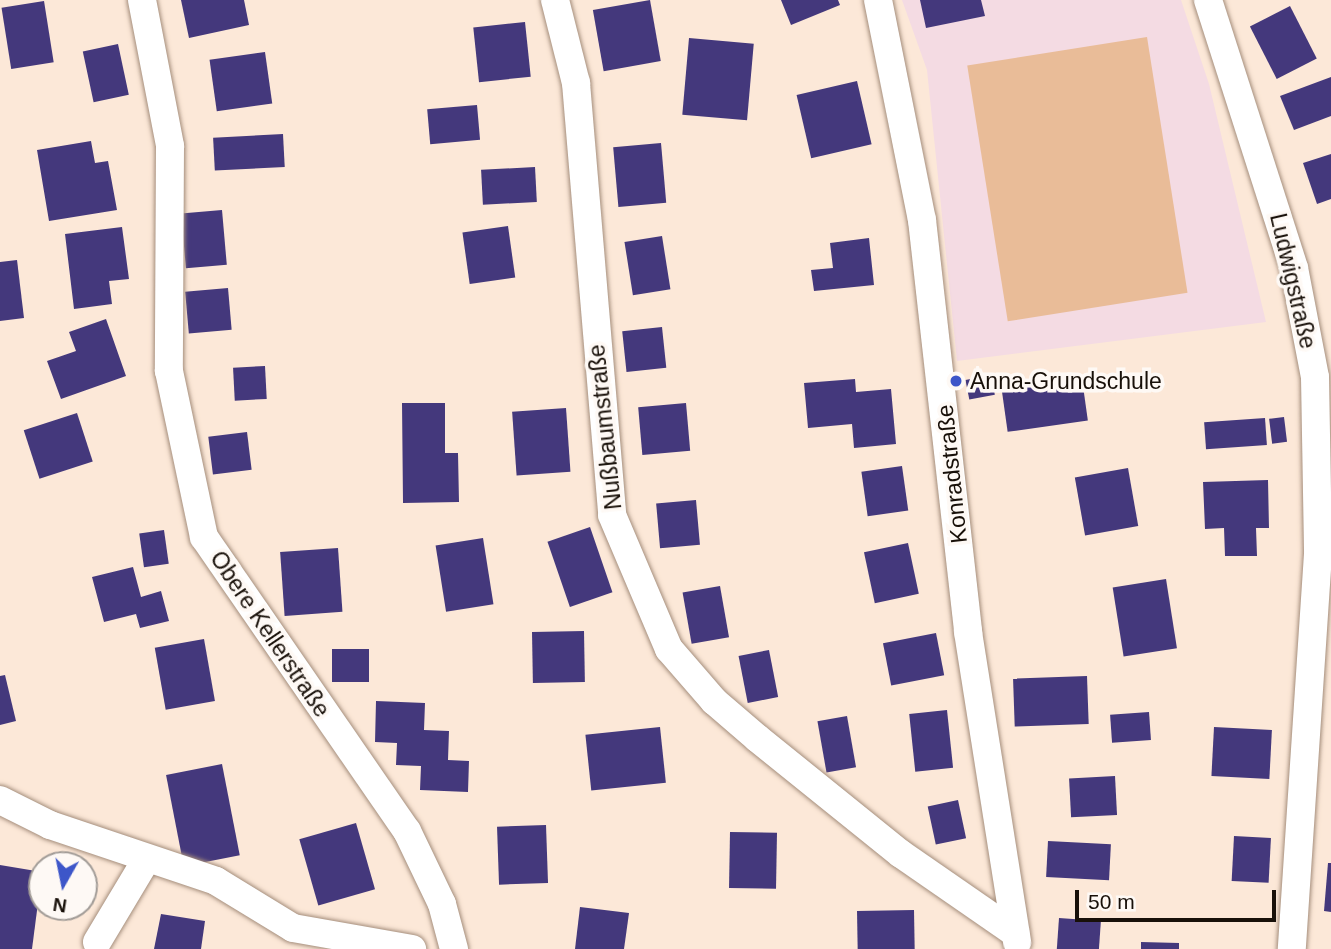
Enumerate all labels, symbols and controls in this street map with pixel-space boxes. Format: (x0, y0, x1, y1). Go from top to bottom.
street label: Ludwigstraße (1264, 211, 1322, 351)
street label: Nußbaumstraße (583, 343, 627, 511)
place label: Anna-Grundschule (970, 367, 1162, 395)
marker: Anna-Grundschule (948, 373, 964, 389)
street label: Konradstraße (931, 403, 973, 545)
street label: Obere Kellerstraße (204, 546, 336, 722)
north arrow (28, 851, 98, 921)
scale bar (1079, 876, 1280, 920)
text: 50 m (1088, 890, 1135, 913)
text: N (52, 894, 68, 917)

